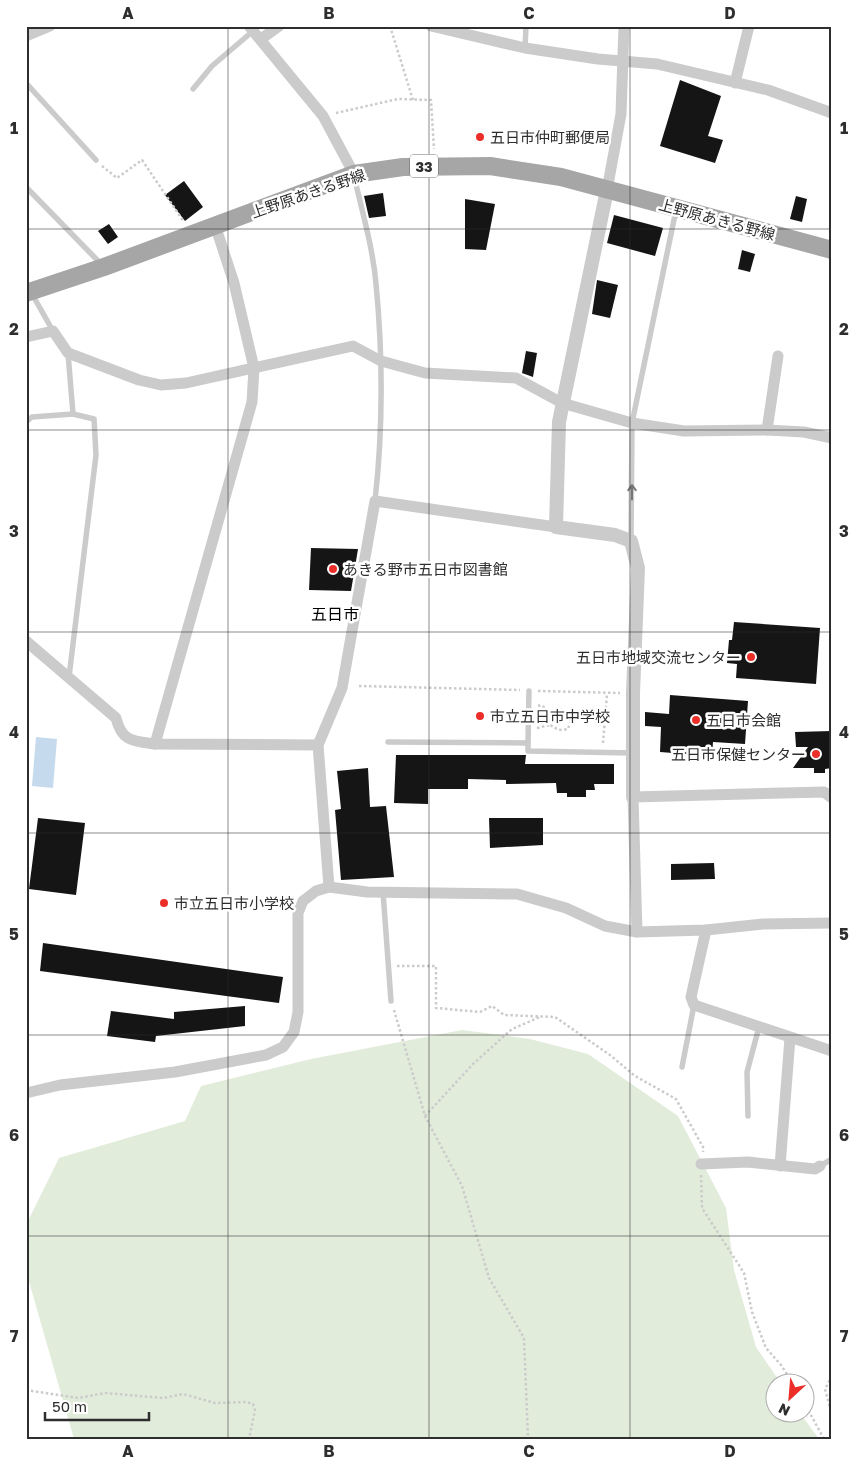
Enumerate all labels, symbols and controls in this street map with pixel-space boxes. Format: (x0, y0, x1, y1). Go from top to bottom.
text: A (122, 3, 134, 23)
text: B (323, 3, 335, 23)
text: C (523, 3, 535, 23)
text: D (724, 3, 736, 23)
text: 1 (10, 118, 18, 138)
text: 1 (840, 118, 848, 138)
place label: 五日市仲町郵便局 (490, 128, 610, 146)
marker: 五日市仲町郵便局 (474, 131, 486, 143)
road number: 33 (410, 154, 438, 178)
street label: 上野原あきる野線 (248, 165, 368, 221)
street label: 上野原あきる野線 (657, 195, 777, 243)
text: 2 (9, 319, 19, 339)
text: 2 (839, 319, 849, 339)
one-way arrow (627, 484, 637, 500)
text: 3 (9, 521, 19, 541)
text: 3 (839, 521, 849, 541)
place label: あきる野市五日市図書館 (343, 560, 508, 578)
marker: あきる野市五日市図書館 (327, 563, 339, 575)
district label: 五日市 (311, 604, 359, 624)
place label: 五日市地域交流センター (576, 648, 741, 666)
marker: 五日市地域交流センター (745, 651, 757, 663)
place label: 市立五日市中学校 (490, 707, 610, 725)
marker: 市立五日市中学校 (474, 710, 486, 722)
place label: 五日市会館 (706, 711, 781, 729)
marker: 五日市会館 (690, 714, 702, 726)
text: 4 (9, 722, 19, 742)
text: 4 (839, 722, 849, 742)
place label: 五日市保健センター (671, 745, 806, 763)
marker: 五日市保健センター (810, 748, 822, 760)
place label: 市立五日市小学校 (174, 894, 294, 912)
marker: 市立五日市小学校 (158, 897, 170, 909)
text: 5 (9, 924, 19, 944)
text: 5 (839, 924, 849, 944)
text: 6 (9, 1125, 19, 1145)
text: 6 (839, 1125, 849, 1145)
text: 7 (10, 1326, 19, 1346)
text: 7 (840, 1326, 849, 1346)
north arrow (766, 1372, 816, 1422)
scale bar (45, 1390, 149, 1422)
text: 50 m (52, 1397, 87, 1415)
text: N (776, 1400, 793, 1420)
text: A (122, 1441, 134, 1461)
text: B (323, 1441, 335, 1461)
text: C (523, 1441, 535, 1461)
text: D (724, 1441, 736, 1461)

